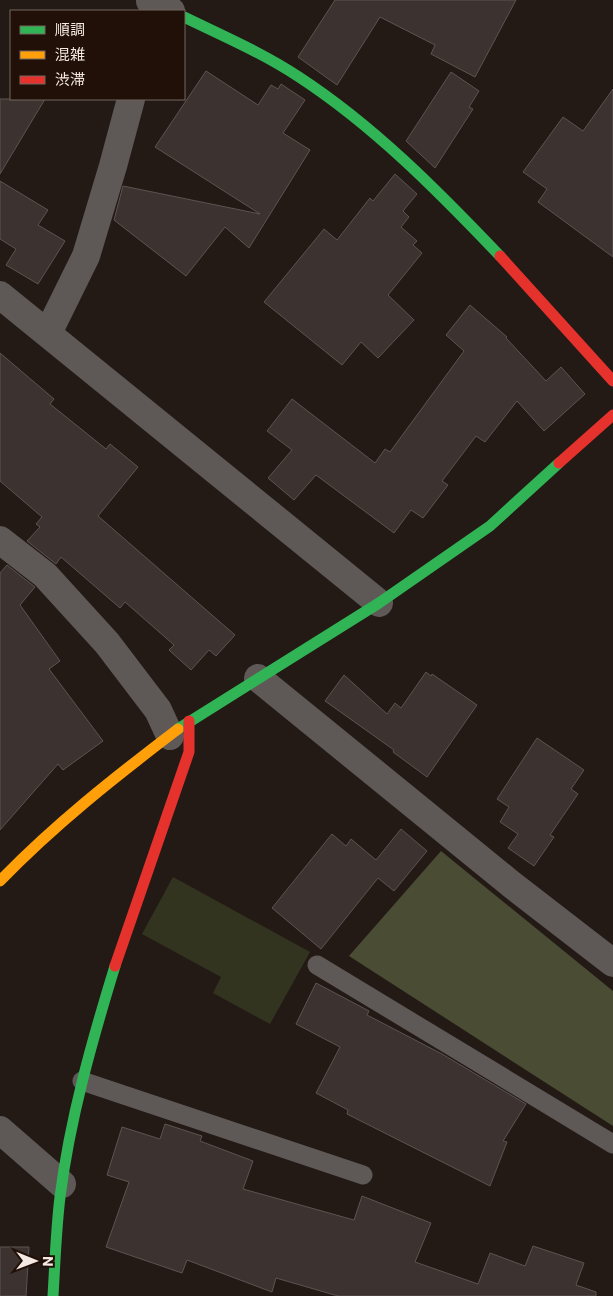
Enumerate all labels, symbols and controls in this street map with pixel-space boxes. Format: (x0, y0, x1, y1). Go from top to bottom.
legend (10, 10, 185, 100)
text: 順調 (55, 20, 85, 38)
text: 混雑 (55, 45, 85, 63)
text: 渋滞 (55, 70, 85, 88)
north arrow (10, 1236, 60, 1286)
text: N (40, 1256, 57, 1267)

